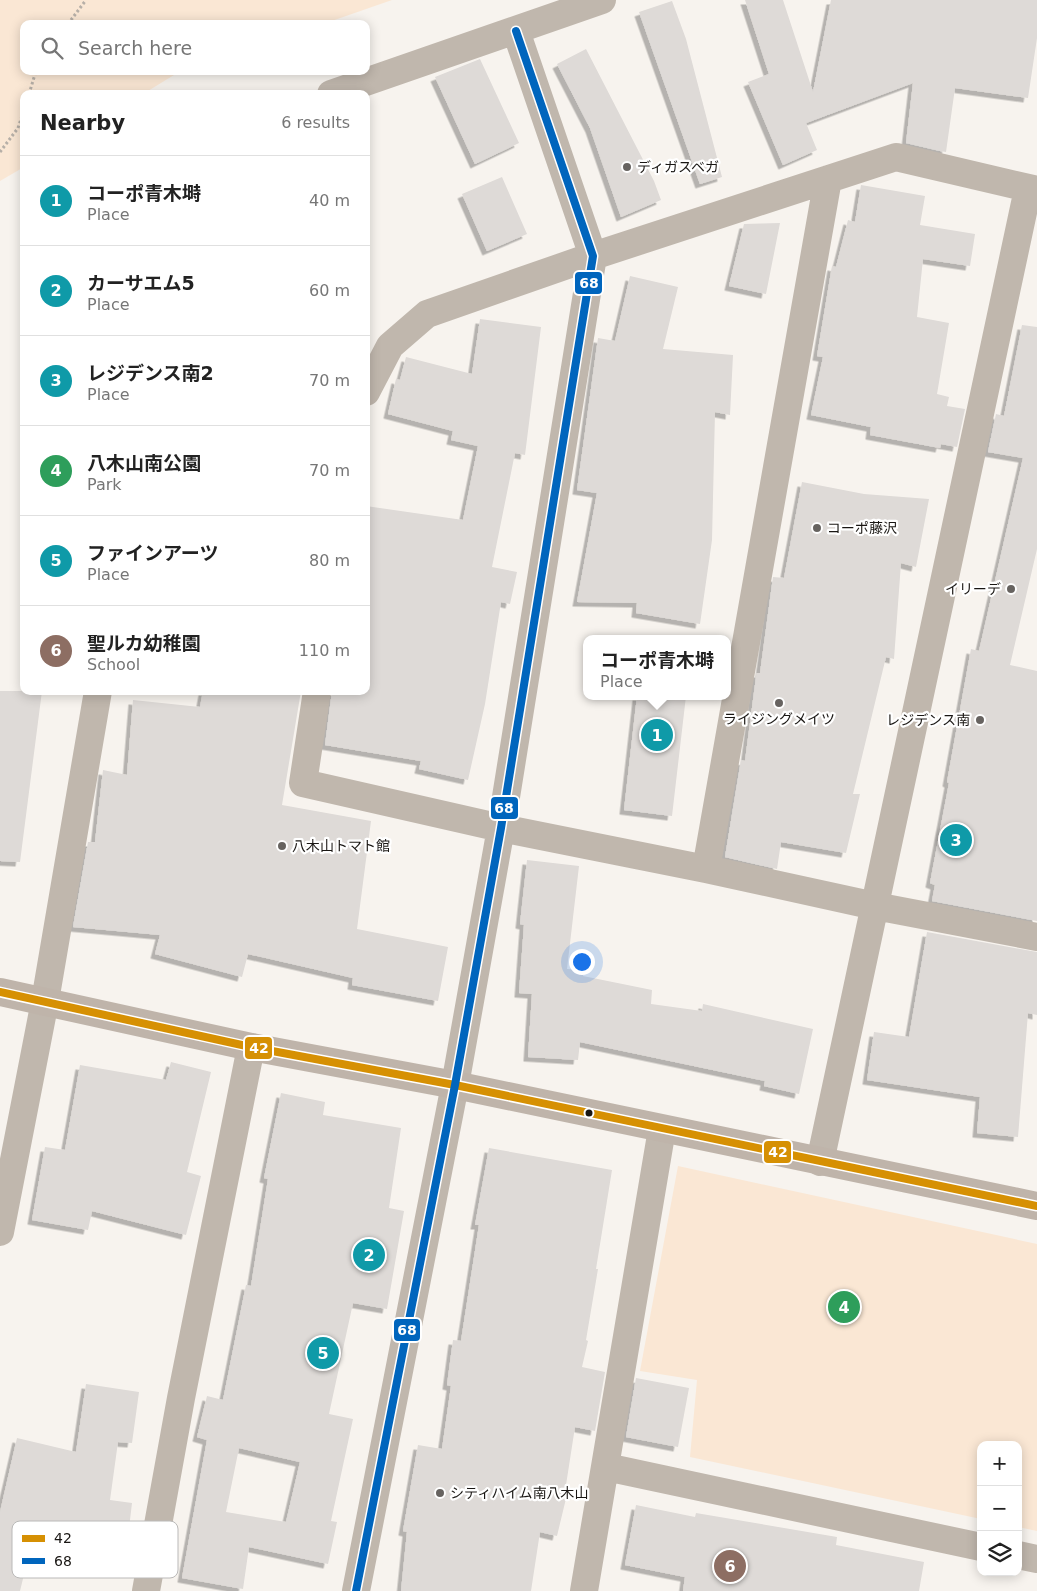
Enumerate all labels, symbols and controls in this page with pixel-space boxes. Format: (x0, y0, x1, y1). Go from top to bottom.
search box (20, 20, 370, 75)
icon: search (38, 34, 66, 62)
text: Search here (78, 37, 192, 59)
text: Nearby (40, 111, 125, 135)
text: 6 results (281, 113, 350, 132)
place label: ディガスベガ (637, 159, 719, 175)
marker: ディガスベガ (621, 161, 633, 173)
text: コーポ青木塒 (87, 182, 201, 204)
text: 1 (50, 191, 62, 210)
text: 40 m (309, 191, 350, 210)
text: Place (87, 205, 130, 224)
line badge: 68 (574, 271, 603, 295)
text: カーサエム5 (87, 272, 195, 294)
text: 68 (579, 275, 599, 291)
text: 2 (50, 281, 62, 300)
text: 60 m (309, 281, 350, 300)
text: Place (87, 295, 130, 314)
text: レジデンス南2 (87, 362, 214, 384)
text: 3 (50, 371, 62, 390)
text: 70 m (309, 371, 350, 390)
text: Place (87, 385, 130, 404)
text: 八木山南公園 (87, 452, 201, 474)
text: 4 (50, 461, 62, 480)
text: 70 m (309, 461, 350, 480)
text: Park (87, 475, 122, 494)
place label: コーポ藤沢 (827, 520, 897, 536)
marker: コーポ藤沢 (811, 522, 823, 534)
text: ファインアーツ (87, 542, 218, 564)
text: 5 (50, 551, 62, 570)
text: 80 m (309, 551, 350, 570)
text: Place (87, 565, 130, 584)
place label: イリーデ (945, 581, 1001, 597)
marker: イリーデ (1005, 583, 1017, 595)
text: 聖ルカ幼稚園 (87, 632, 200, 654)
popup (583, 635, 731, 700)
text: 6 (50, 641, 62, 660)
text: 110 m (299, 641, 350, 660)
text: コーポ青木塒 (600, 649, 714, 671)
text: School (87, 655, 140, 674)
text: Place (600, 672, 643, 691)
marker: ライジングメイツ (773, 697, 785, 709)
place label: ライジングメイツ (723, 711, 835, 727)
place label: レジデンス南 (886, 712, 970, 728)
marker: レジデンス南 (974, 714, 986, 726)
pin: 1 (641, 716, 673, 754)
line badge: 68 (490, 796, 519, 820)
text: 68 (494, 800, 514, 816)
pin: 3 (940, 821, 972, 859)
place label: 八木山トマト館 (292, 838, 390, 854)
marker: 八木山トマト館 (276, 840, 288, 852)
your location (569, 949, 595, 975)
line badge: 42 (244, 1036, 273, 1060)
text: 42 (249, 1040, 269, 1056)
unlabelled marker (584, 1108, 594, 1118)
line badge: 42 (763, 1140, 792, 1164)
text: 42 (768, 1144, 788, 1160)
pin: 2 (353, 1236, 385, 1274)
pin: 4 (828, 1288, 860, 1326)
line badge: 68 (393, 1318, 421, 1342)
text: 68 (397, 1322, 417, 1338)
pin: 5 (307, 1334, 339, 1372)
map controls (977, 1441, 1022, 1576)
button: + (977, 1441, 1022, 1486)
place label: シティハイム南八木山 (450, 1485, 589, 1501)
button: − (977, 1486, 1022, 1531)
marker: シティハイム南八木山 (434, 1487, 446, 1499)
legend (12, 1521, 178, 1578)
text: 42 (54, 1530, 72, 1546)
button: layers (977, 1531, 1022, 1576)
pin: 6 (714, 1547, 746, 1585)
text: 68 (54, 1553, 72, 1569)

